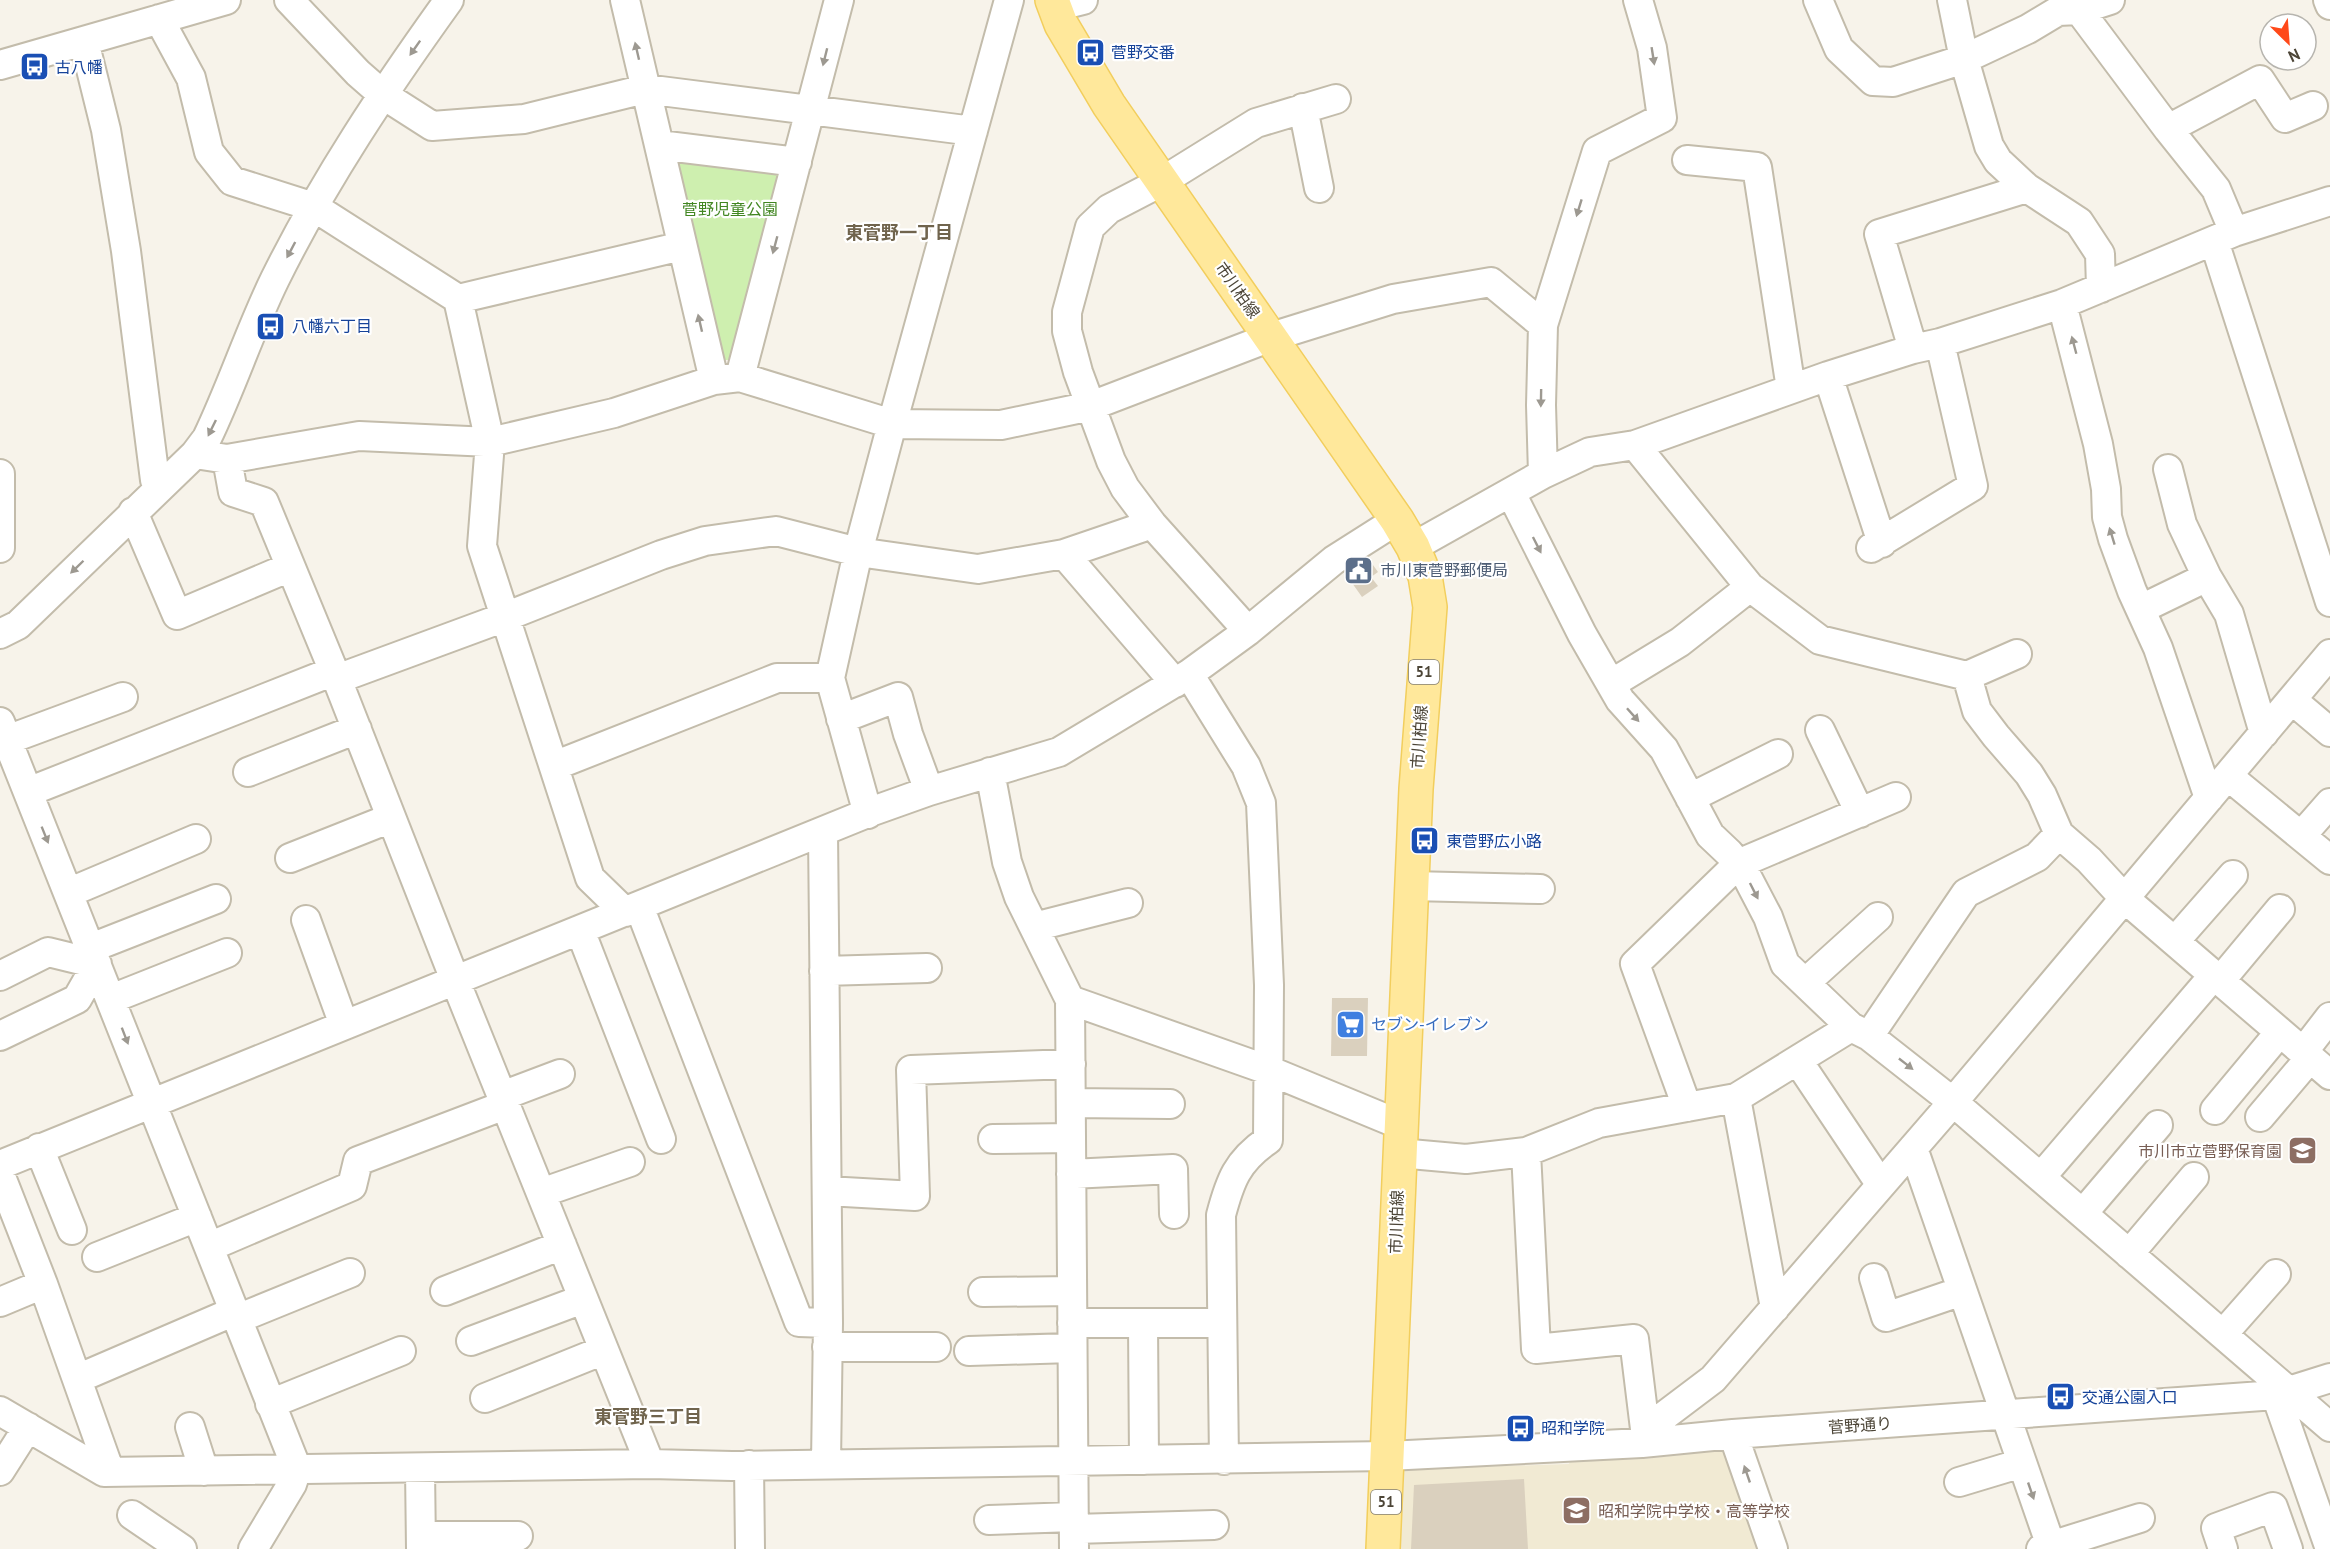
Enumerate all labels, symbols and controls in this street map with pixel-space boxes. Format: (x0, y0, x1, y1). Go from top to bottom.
north arrow (2258, 12, 2318, 72)
bus stop icon: 菅野交番 (1074, 36, 1106, 68)
one-way arrow (409, 39, 421, 55)
one-way arrow (631, 42, 641, 60)
place label: 菅野交番 (1111, 42, 1175, 62)
text: N (2285, 44, 2303, 67)
one-way arrow (819, 47, 829, 66)
one-way arrow (1649, 47, 1658, 66)
bus stop icon: 古八幡 (18, 51, 50, 83)
place label: 古八幡 (55, 57, 103, 77)
park label: 菅野児童公園 (682, 199, 778, 219)
one-way arrow (1574, 199, 1583, 217)
district label: 東菅野一丁目 (845, 221, 953, 244)
one-way arrow (770, 236, 779, 254)
one-way arrow (286, 241, 296, 258)
street label: 市川柏線 (1211, 258, 1265, 322)
bus stop icon: 八幡六丁目 (255, 310, 287, 342)
one-way arrow (695, 314, 705, 332)
place label: 八幡六丁目 (292, 316, 372, 336)
one-way arrow (2069, 336, 2078, 354)
one-way arrow (1537, 388, 1546, 407)
one-way arrow (208, 419, 217, 436)
one-way arrow (2107, 527, 2117, 545)
one-way arrow (1532, 536, 1542, 554)
public building icon: 市川東菅野郵便局 (1343, 554, 1375, 586)
one-way arrow (71, 560, 85, 574)
place label: 市川東菅野郵便局 (1380, 560, 1508, 580)
road number: 51 (1409, 660, 1439, 684)
street label: 市川柏線 (1407, 704, 1431, 770)
one-way arrow (1626, 707, 1640, 722)
bus stop icon: 東菅野広小路 (1409, 825, 1441, 857)
one-way arrow (41, 826, 50, 844)
place label: 東菅野広小路 (1446, 831, 1542, 851)
one-way arrow (1749, 883, 1759, 900)
supermarket icon: セブン-イレブン (1334, 1008, 1366, 1040)
place label: セブン-イレブン (1371, 1014, 1489, 1034)
one-way arrow (121, 1027, 130, 1045)
one-way arrow (1898, 1058, 1913, 1070)
school or university icon: 市川市立菅野保育園 (2287, 1135, 2319, 1167)
place label: 市川市立菅野保育園 (2138, 1141, 2282, 1161)
street label: 市川柏線 (1385, 1190, 1407, 1254)
bus stop icon: 交通公園入口 (2045, 1381, 2077, 1413)
place label: 交通公園入口 (2082, 1387, 2178, 1407)
district label: 東菅野三丁目 (594, 1405, 702, 1428)
bus stop icon: 昭和学院 (1504, 1412, 1536, 1444)
street label: 菅野通り (1827, 1413, 1893, 1437)
place label: 昭和学院 (1541, 1418, 1605, 1438)
one-way arrow (1741, 1465, 1751, 1483)
one-way arrow (2027, 1482, 2037, 1500)
road number: 51 (1371, 1490, 1401, 1514)
school or university icon: 昭和学院中学校・高等学校 (1561, 1495, 1593, 1527)
place label: 昭和学院中学校・高等学校 (1598, 1501, 1790, 1521)

